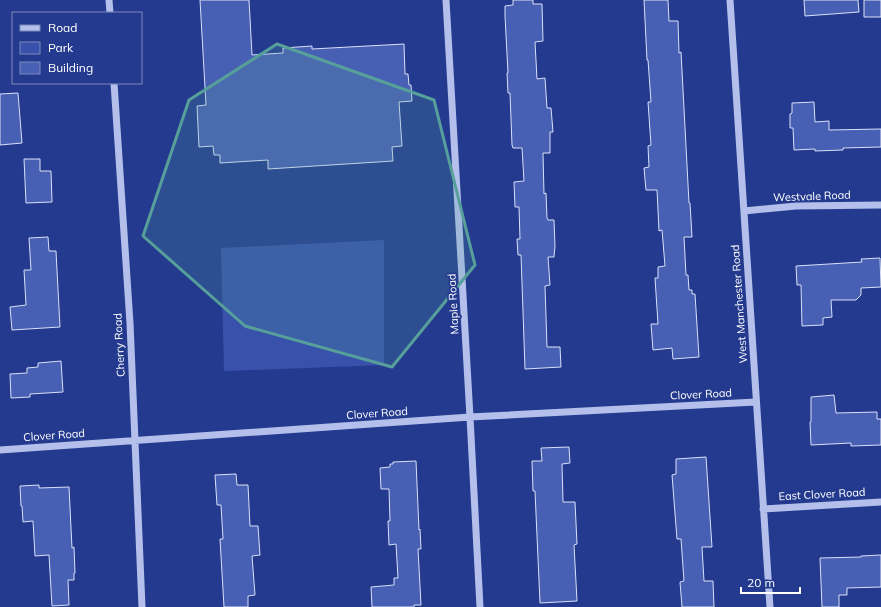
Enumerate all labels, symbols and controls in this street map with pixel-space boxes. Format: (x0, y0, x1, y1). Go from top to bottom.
legend (12, 12, 142, 84)
text: Road (48, 20, 77, 35)
text: Park (48, 40, 74, 55)
text: Building (48, 60, 93, 75)
street label: Westvale Road (773, 188, 851, 204)
street label: West Manchester Road (728, 244, 750, 364)
street label: Maple Road (444, 273, 462, 335)
street label: Cherry Road (110, 313, 128, 377)
street label: Clover Road (670, 385, 732, 403)
street label: Clover Road (346, 404, 408, 422)
street label: Clover Road (23, 426, 85, 444)
street label: East Clover Road (778, 485, 866, 503)
scale bar (741, 569, 800, 595)
text: 20 m (747, 575, 775, 590)

